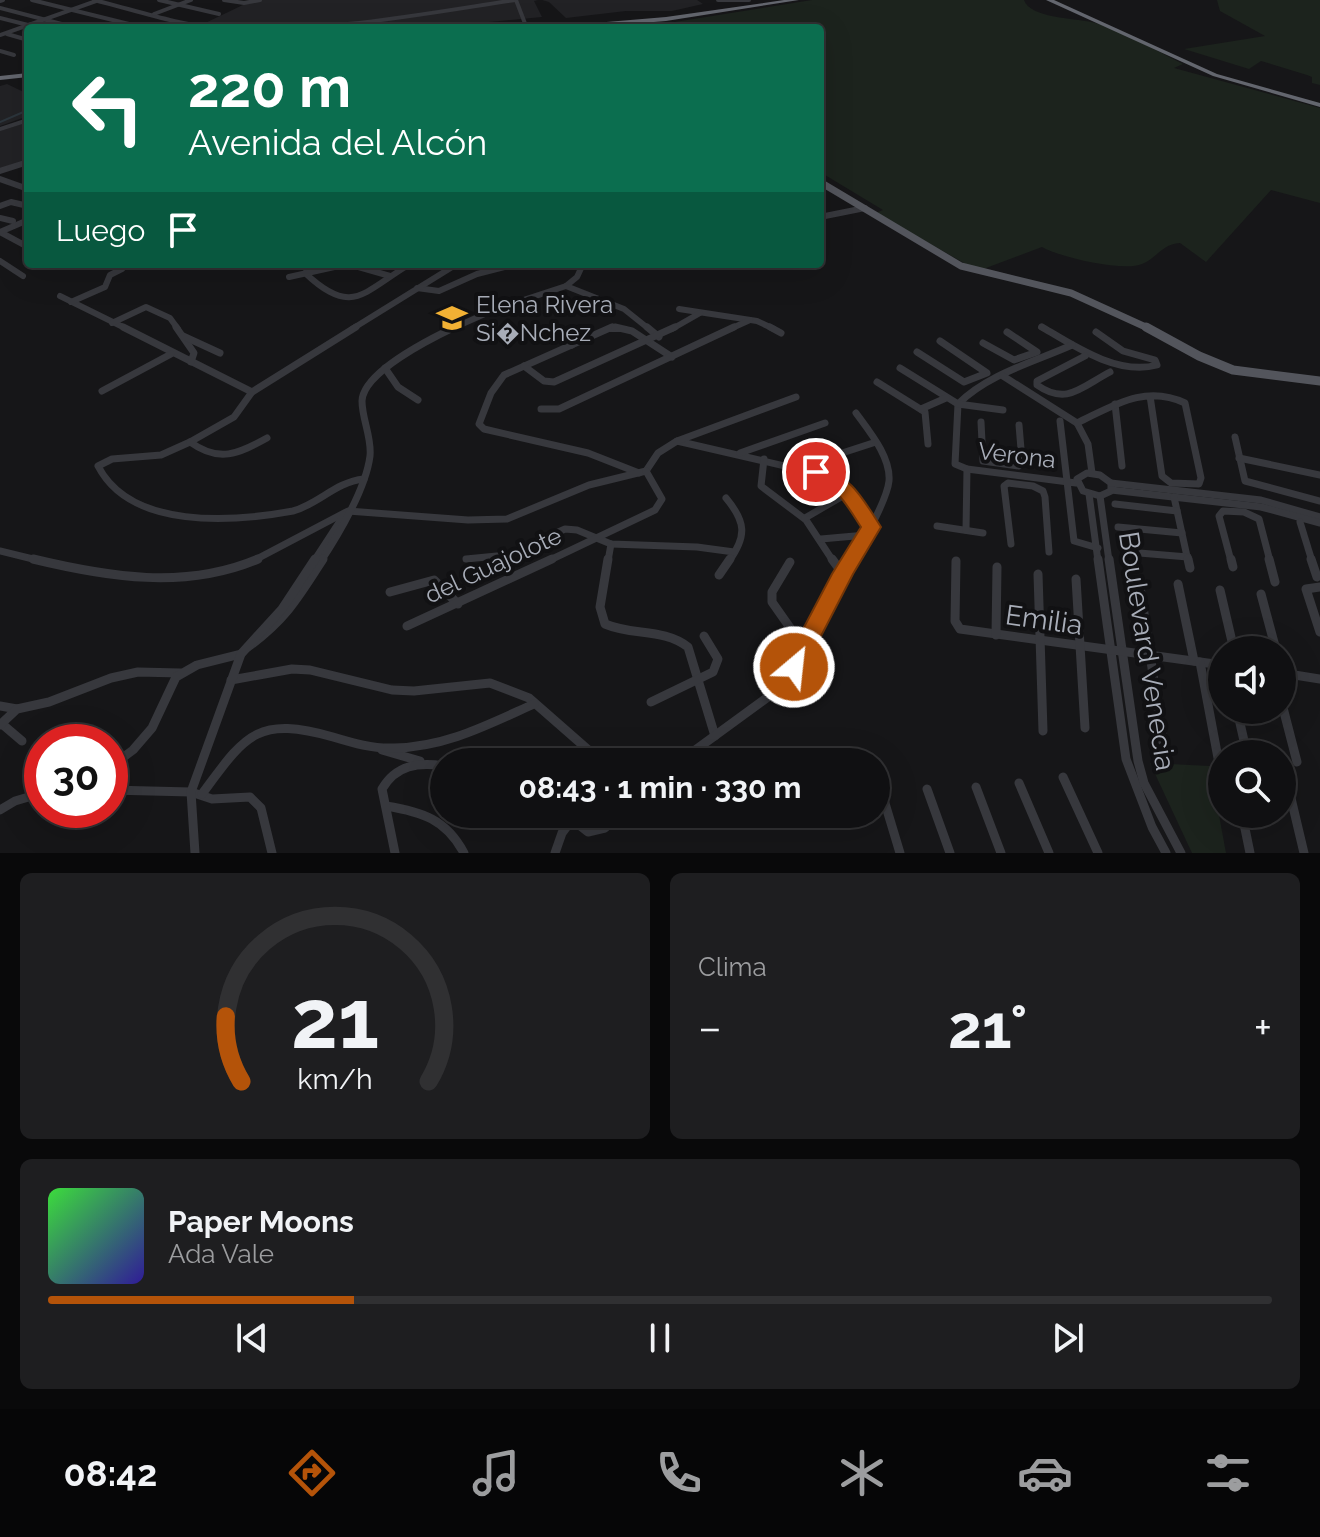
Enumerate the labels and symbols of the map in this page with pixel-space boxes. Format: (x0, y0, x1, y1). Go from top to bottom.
place label: Elena Rivera Si�Nchez (476, 290, 613, 347)
school or university icon: Elena Rivera Si�Nchez (435, 301, 469, 335)
street label: Verona (976, 436, 1058, 474)
pin (782, 438, 850, 506)
street label: del Guajolote (420, 521, 566, 609)
street label: Boulevard Venecia (1112, 529, 1182, 773)
street label: Emilia (1003, 598, 1085, 642)
position arrow (752, 625, 836, 709)
speed limit sign: 30 (24, 724, 128, 828)

